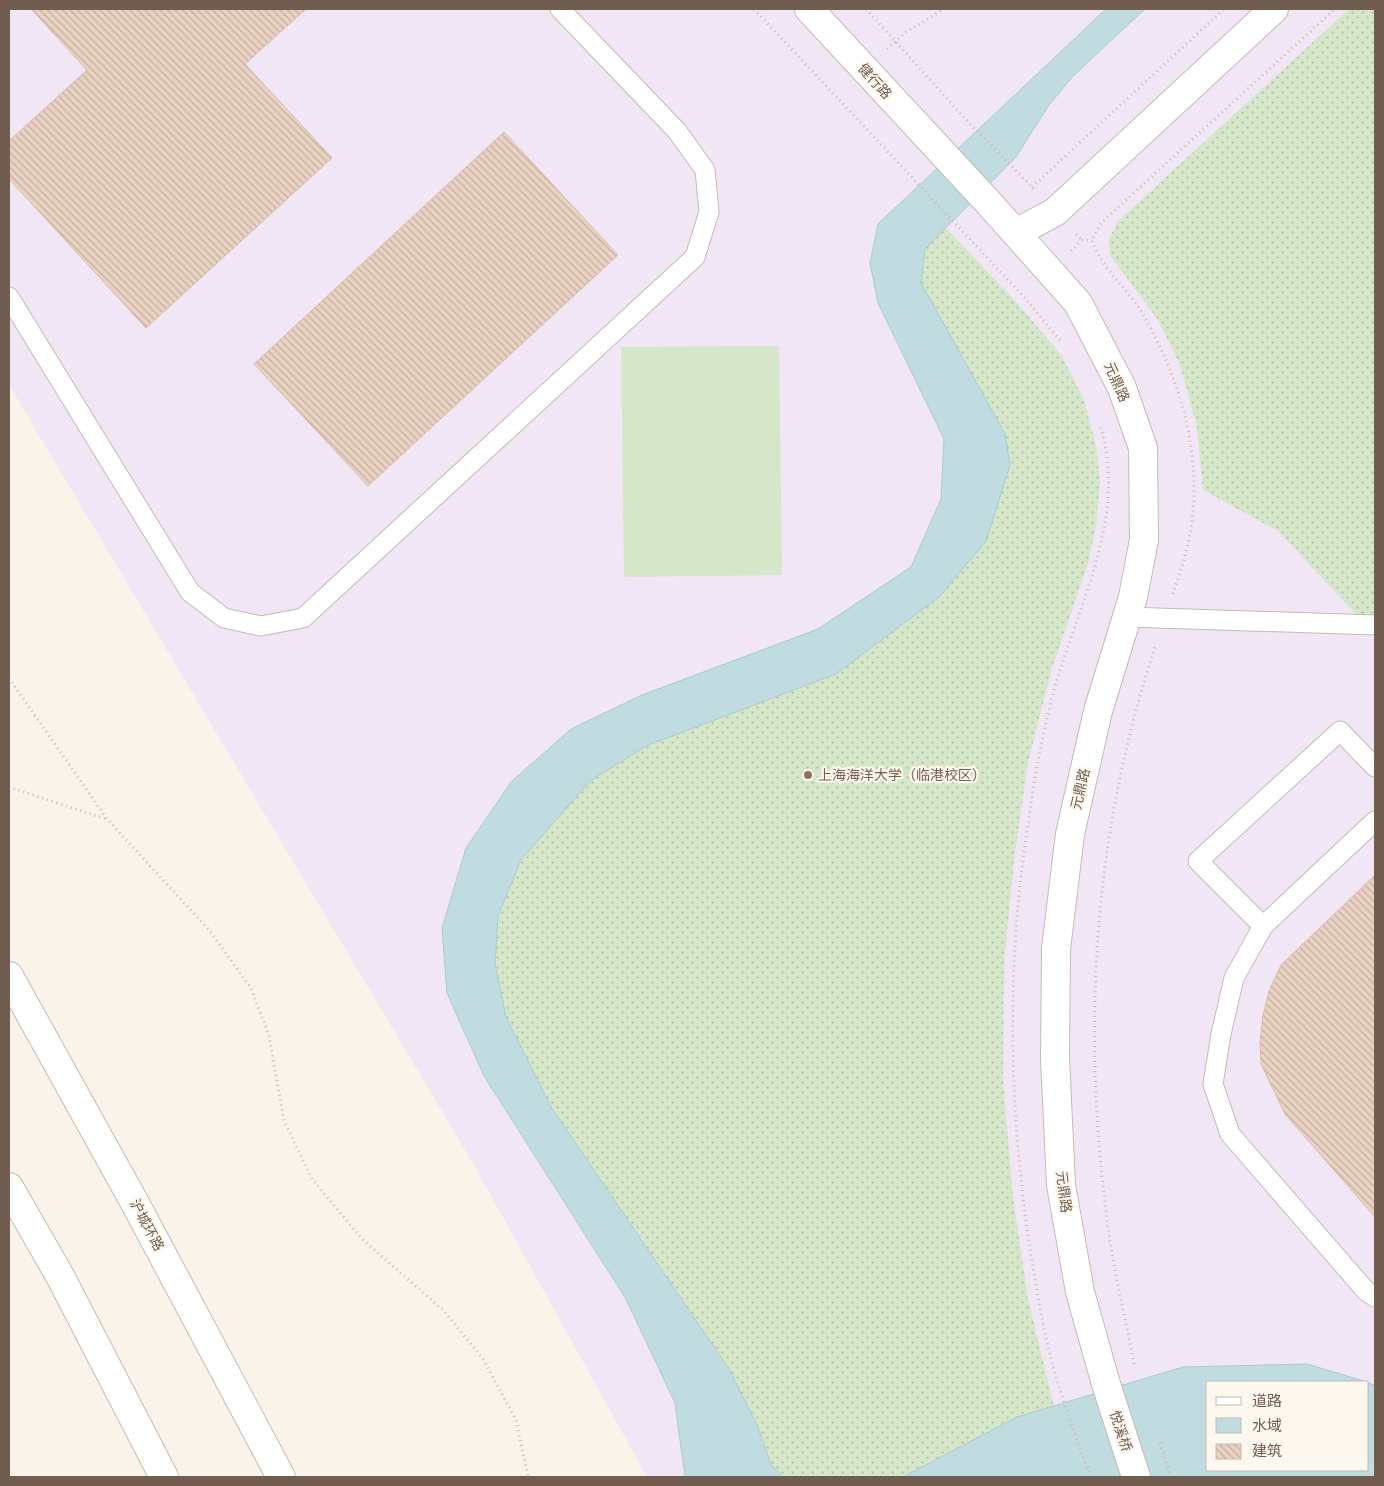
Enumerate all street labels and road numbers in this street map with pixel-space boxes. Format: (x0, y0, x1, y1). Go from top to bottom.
street label: 健行路 (854, 60, 895, 103)
street label: 元鼎路 (1100, 360, 1133, 405)
street label: 元鼎路 (1067, 767, 1093, 811)
street label: 元鼎路 (1053, 1170, 1074, 1214)
street label: 沪城环路 (126, 1197, 167, 1254)
street label: 悦溪桥 (1106, 1409, 1135, 1454)

